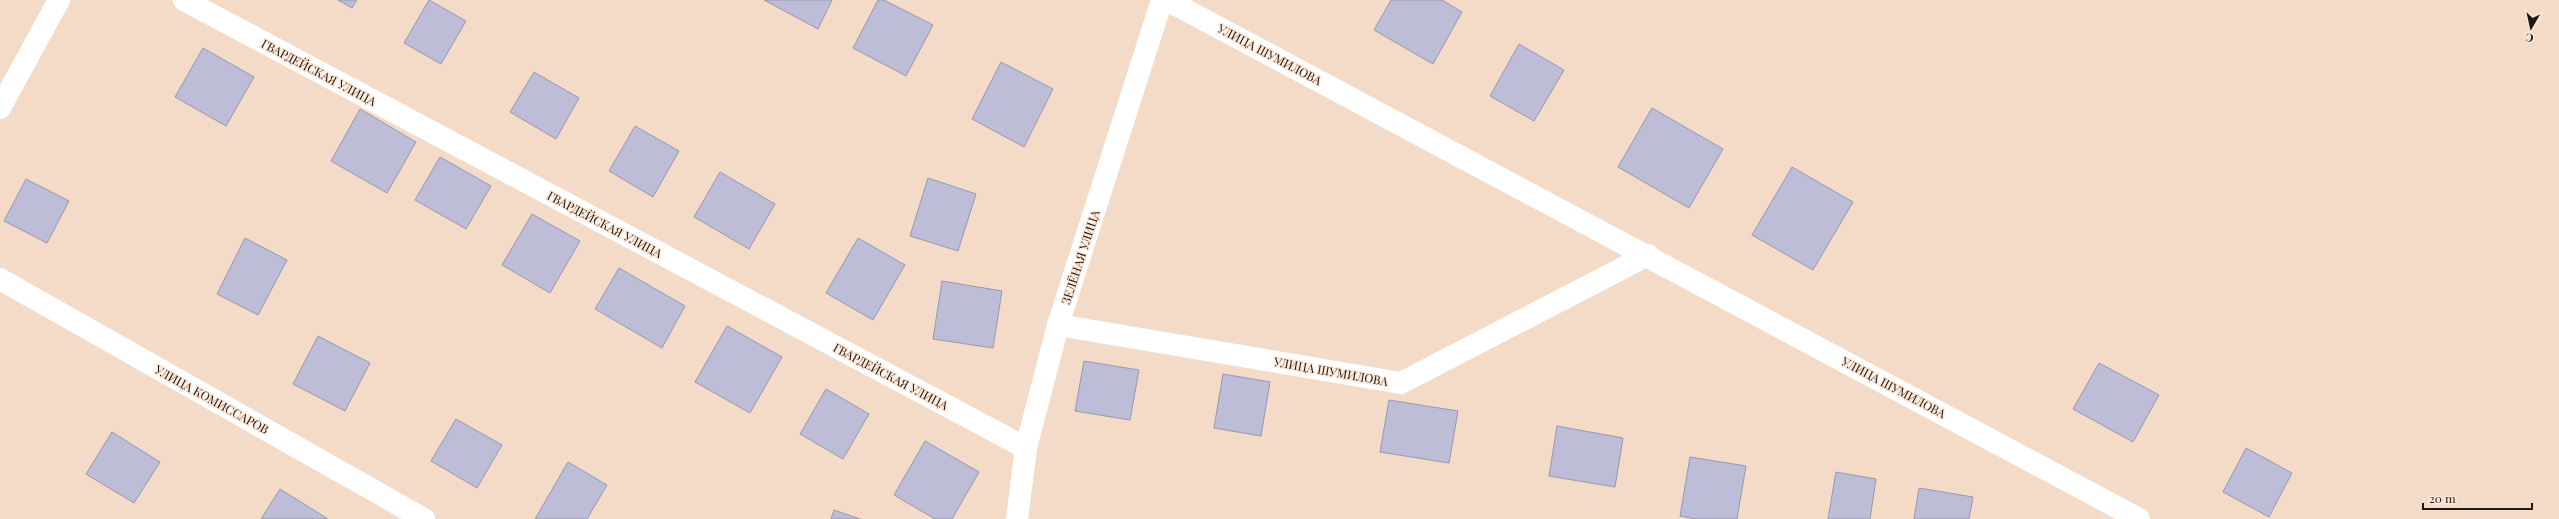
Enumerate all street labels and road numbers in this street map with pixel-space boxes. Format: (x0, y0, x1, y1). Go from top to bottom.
street label: УЛИЦА ШУМИЛОВА (1214, 19, 1325, 88)
street label: ГВАРДЕЙСКАЯ УЛИЦА (259, 35, 380, 109)
street label: ГВАРДЕЙСКАЯ УЛИЦА (545, 187, 666, 261)
street label: ЗЕЛЁНАЯ УЛИЦА (1057, 207, 1103, 306)
street label: ГВАРДЕЙСКАЯ УЛИЦА (831, 339, 952, 413)
street label: УЛИЦА ШУМИЛОВА (1838, 352, 1949, 421)
street label: УЛИЦА ШУМИЛОВА (1272, 353, 1390, 389)
street label: УЛИЦА КОМИССАРОВ (151, 361, 272, 437)

